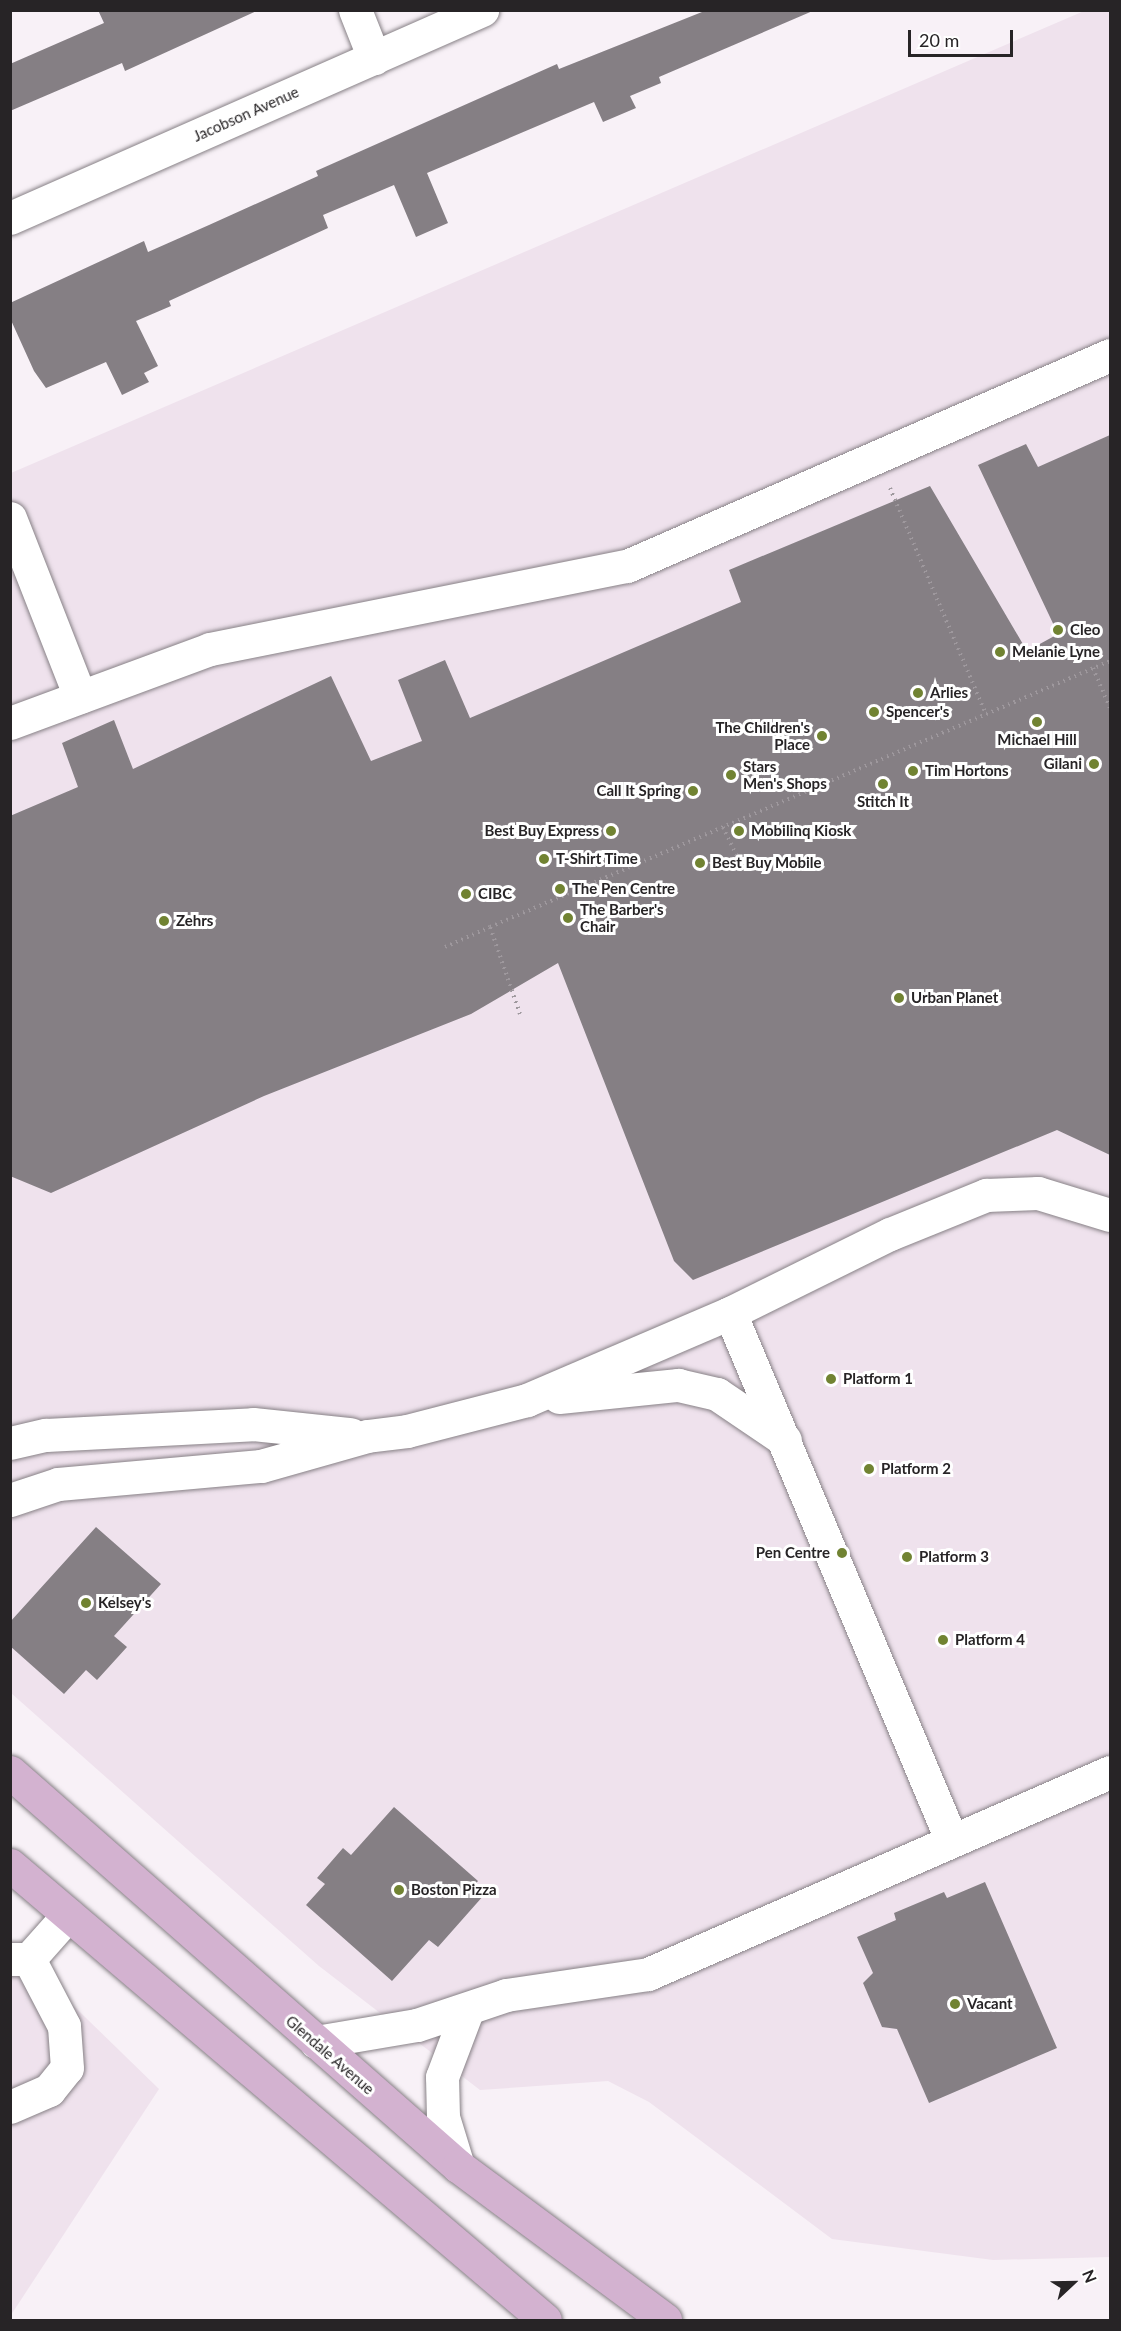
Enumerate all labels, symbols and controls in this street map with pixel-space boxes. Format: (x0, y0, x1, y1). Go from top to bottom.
scale bar (911, 18, 1016, 56)
text: 20 m (919, 29, 959, 51)
street label: Jacobson Avenue (190, 83, 302, 145)
place label: Cleo (1070, 621, 1100, 639)
marker: Cleo (1051, 623, 1065, 637)
place label: Melanie Lyne (1012, 643, 1100, 661)
marker: Melanie Lyne (993, 645, 1007, 659)
place label: Arlies (930, 684, 968, 702)
marker: Arlies (911, 686, 925, 700)
place label: Spencer's (886, 703, 949, 721)
marker: Spencer's (867, 705, 881, 719)
marker: Michael Hill (1030, 715, 1044, 729)
place label: The Children's Place (715, 718, 810, 753)
marker: The Children's Place (815, 729, 829, 743)
place label: Michael Hill (997, 731, 1077, 749)
place label: Gilani (1044, 755, 1082, 773)
place label: Stars Men's Shops (743, 757, 827, 792)
marker: Gilani (1087, 757, 1101, 771)
place label: Tim Hortons (925, 762, 1009, 780)
marker: Tim Hortons (906, 764, 920, 778)
marker: Stars Men's Shops (724, 768, 738, 782)
marker: Stitch It (876, 777, 890, 791)
place label: Call It Spring (597, 782, 681, 800)
marker: Call It Spring (686, 784, 700, 798)
place label: Stitch It (857, 793, 909, 811)
place label: Best Buy Express (484, 822, 599, 840)
place label: Mobilinq Kiosk (751, 822, 851, 840)
marker: Best Buy Express (604, 824, 618, 838)
marker: Mobilinq Kiosk (732, 824, 746, 838)
place label: T-Shirt Time (556, 850, 638, 868)
marker: T-Shirt Time (537, 852, 551, 866)
place label: Best Buy Mobile (712, 854, 822, 872)
marker: Best Buy Mobile (693, 856, 707, 870)
place label: The Pen Centre (572, 880, 675, 898)
marker: The Pen Centre (553, 882, 567, 896)
place label: CIBC (478, 885, 512, 903)
marker: CIBC (459, 887, 473, 901)
place label: The Barber's Chair (580, 900, 664, 935)
marker: The Barber's Chair (561, 911, 575, 925)
place label: Zehrs (176, 912, 213, 930)
marker: Zehrs (157, 914, 171, 928)
place label: Urban Planet (911, 989, 998, 1007)
marker: Urban Planet (892, 991, 906, 1005)
place label: Platform 1 (843, 1370, 913, 1388)
marker: Platform 1 (824, 1372, 838, 1386)
place label: Platform 2 (881, 1460, 951, 1478)
marker: Platform 2 (862, 1462, 876, 1476)
place label: Pen Centre (756, 1544, 830, 1562)
marker: Pen Centre (835, 1546, 849, 1560)
place label: Platform 3 (919, 1548, 989, 1566)
marker: Platform 3 (900, 1550, 914, 1564)
place label: Kelsey's (98, 1594, 151, 1612)
marker: Kelsey's (79, 1596, 93, 1610)
place label: Platform 4 (955, 1631, 1025, 1649)
marker: Platform 4 (936, 1633, 950, 1647)
place label: Boston Pizza (411, 1881, 497, 1899)
marker: Boston Pizza (392, 1883, 406, 1897)
place label: Vacant (967, 1995, 1013, 2013)
marker: Vacant (948, 1997, 962, 2011)
street label: Glendale Avenue (282, 2012, 378, 2098)
north arrow (1043, 2253, 1103, 2313)
text: N (1079, 2267, 1101, 2285)

